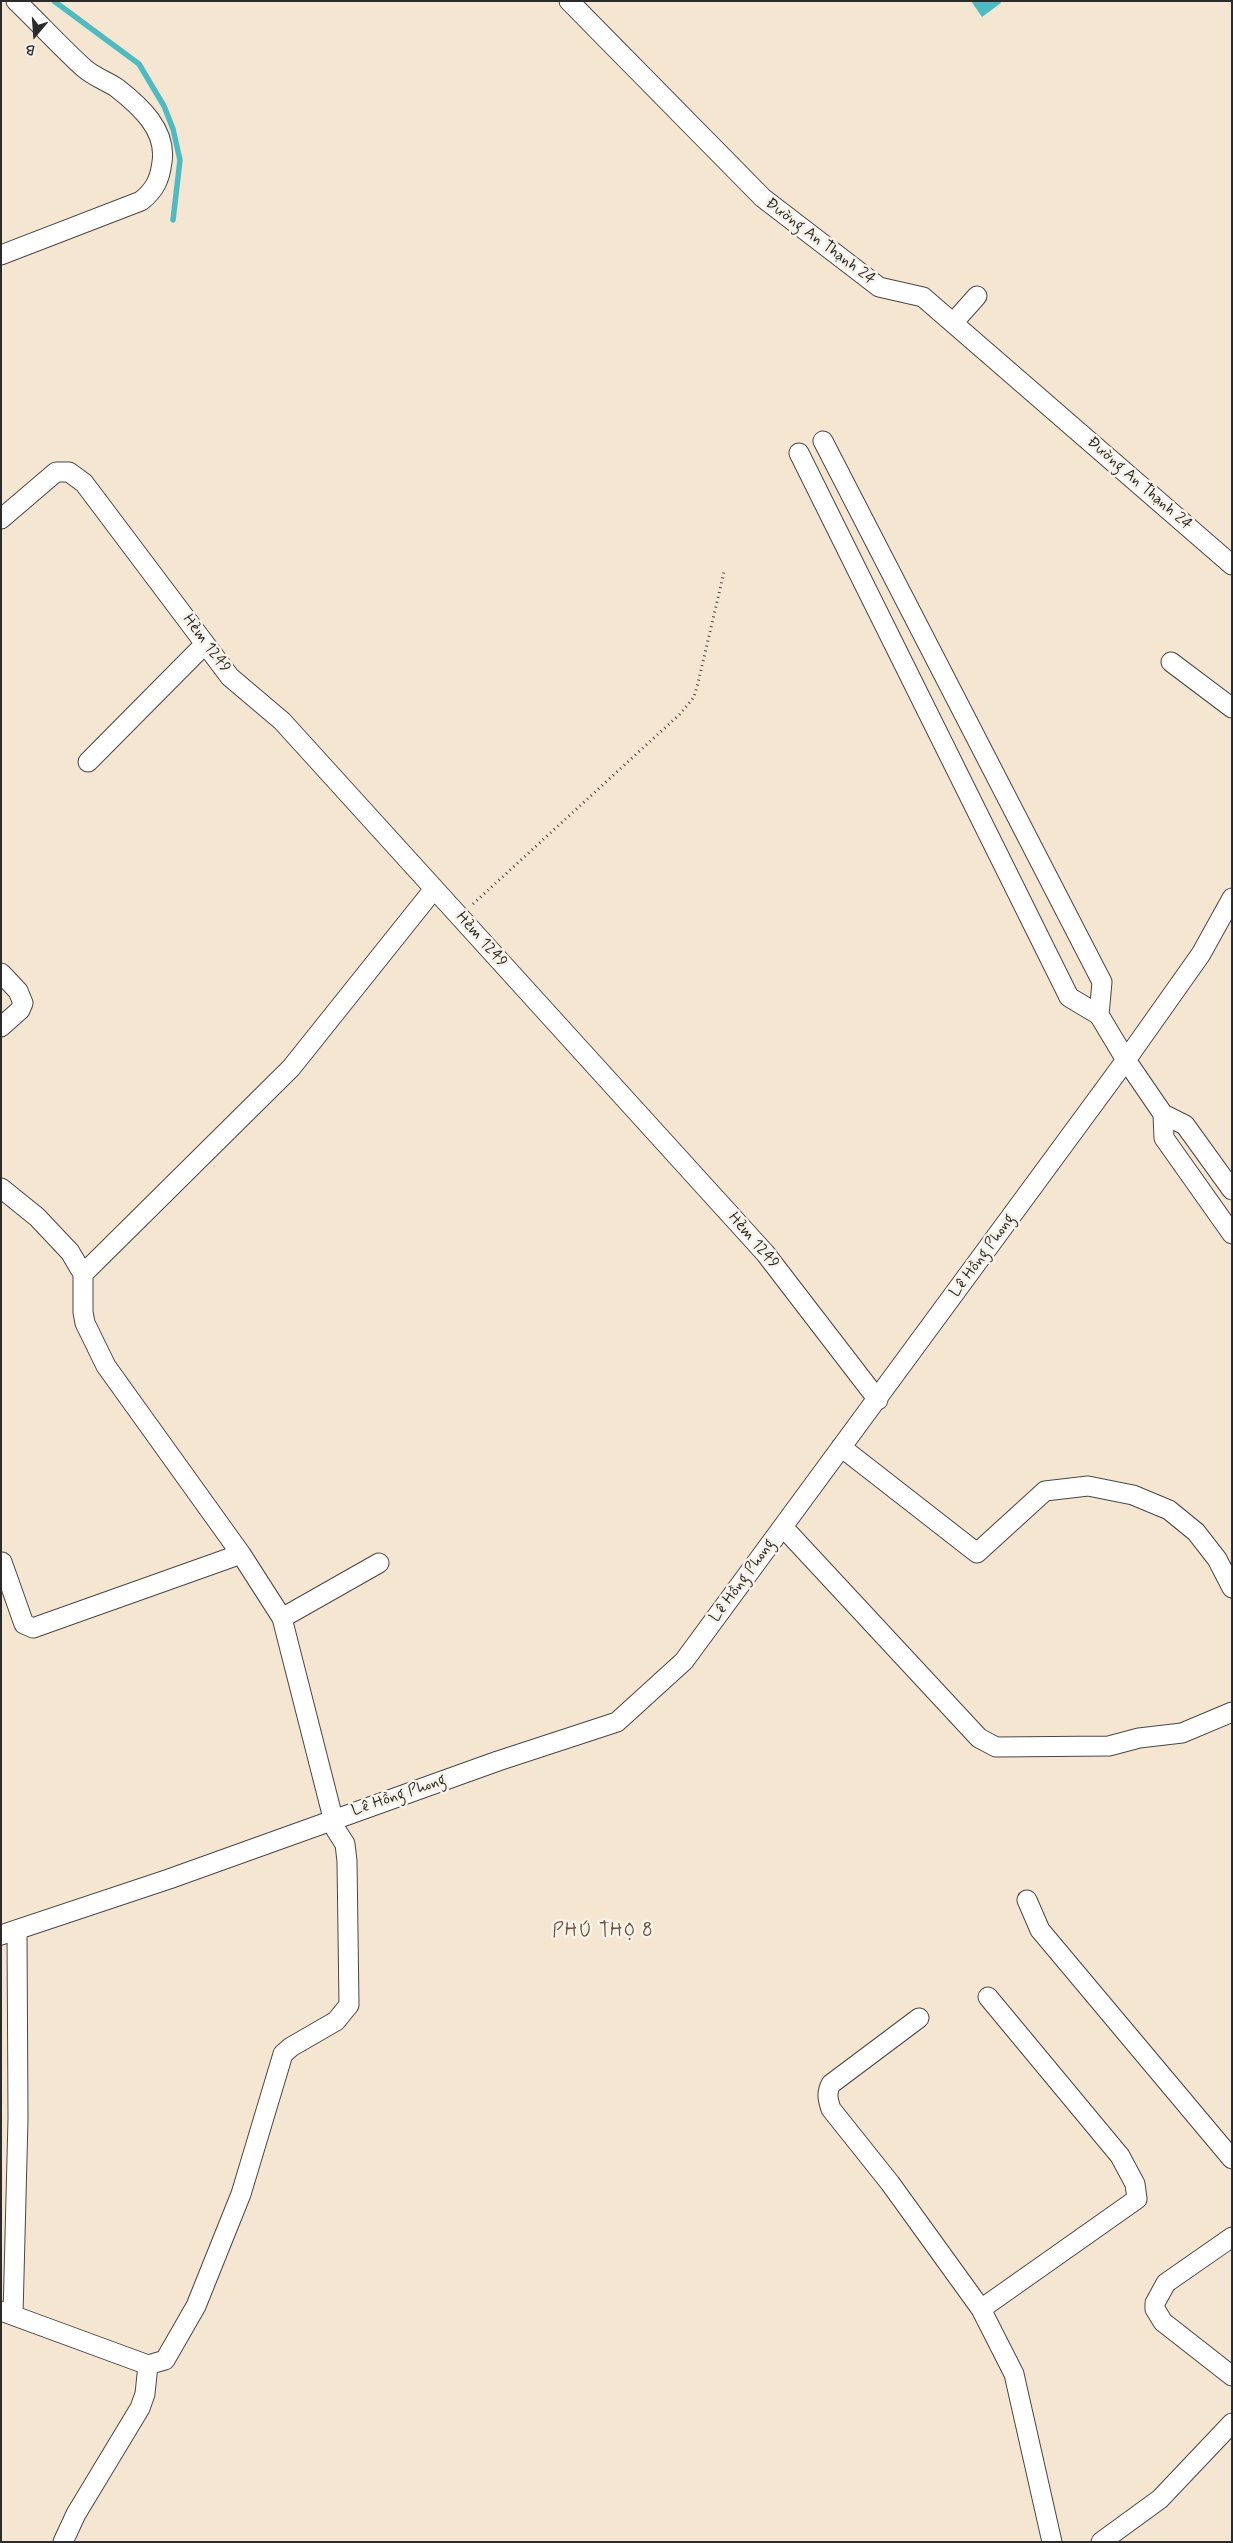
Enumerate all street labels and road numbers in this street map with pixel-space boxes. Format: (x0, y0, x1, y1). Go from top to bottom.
street label: Đường An Thạnh 24 (761, 194, 879, 290)
street label: Đường An Thạnh 24 (1083, 433, 1195, 535)
street label: Hẻm 1249 (178, 611, 234, 677)
street label: Hẻm 1249 (451, 908, 511, 972)
street label: Hẻm 1249 (723, 1209, 783, 1273)
street label: Lê Hồng Phong (946, 1210, 1020, 1302)
street label: Lê Hồng Phong (706, 1535, 780, 1627)
street label: Lê Hồng Phong (349, 1771, 449, 1821)

